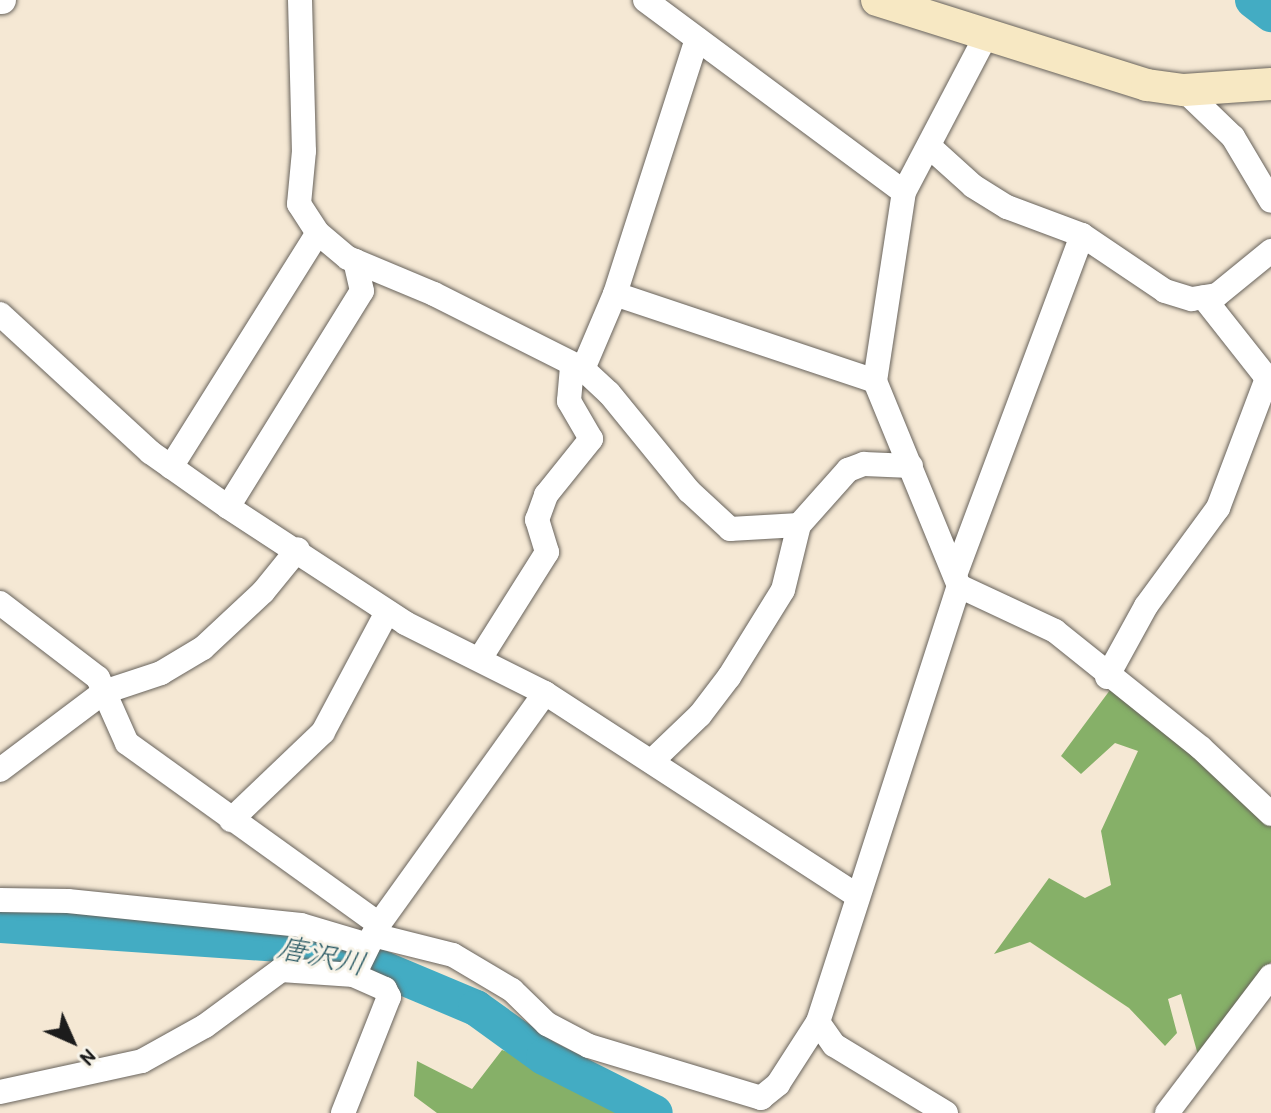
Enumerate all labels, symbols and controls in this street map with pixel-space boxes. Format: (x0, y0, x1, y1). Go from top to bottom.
water label: 唐沢川 (274, 928, 370, 982)
north arrow (32, 1001, 112, 1081)
text: N (74, 1043, 104, 1073)

